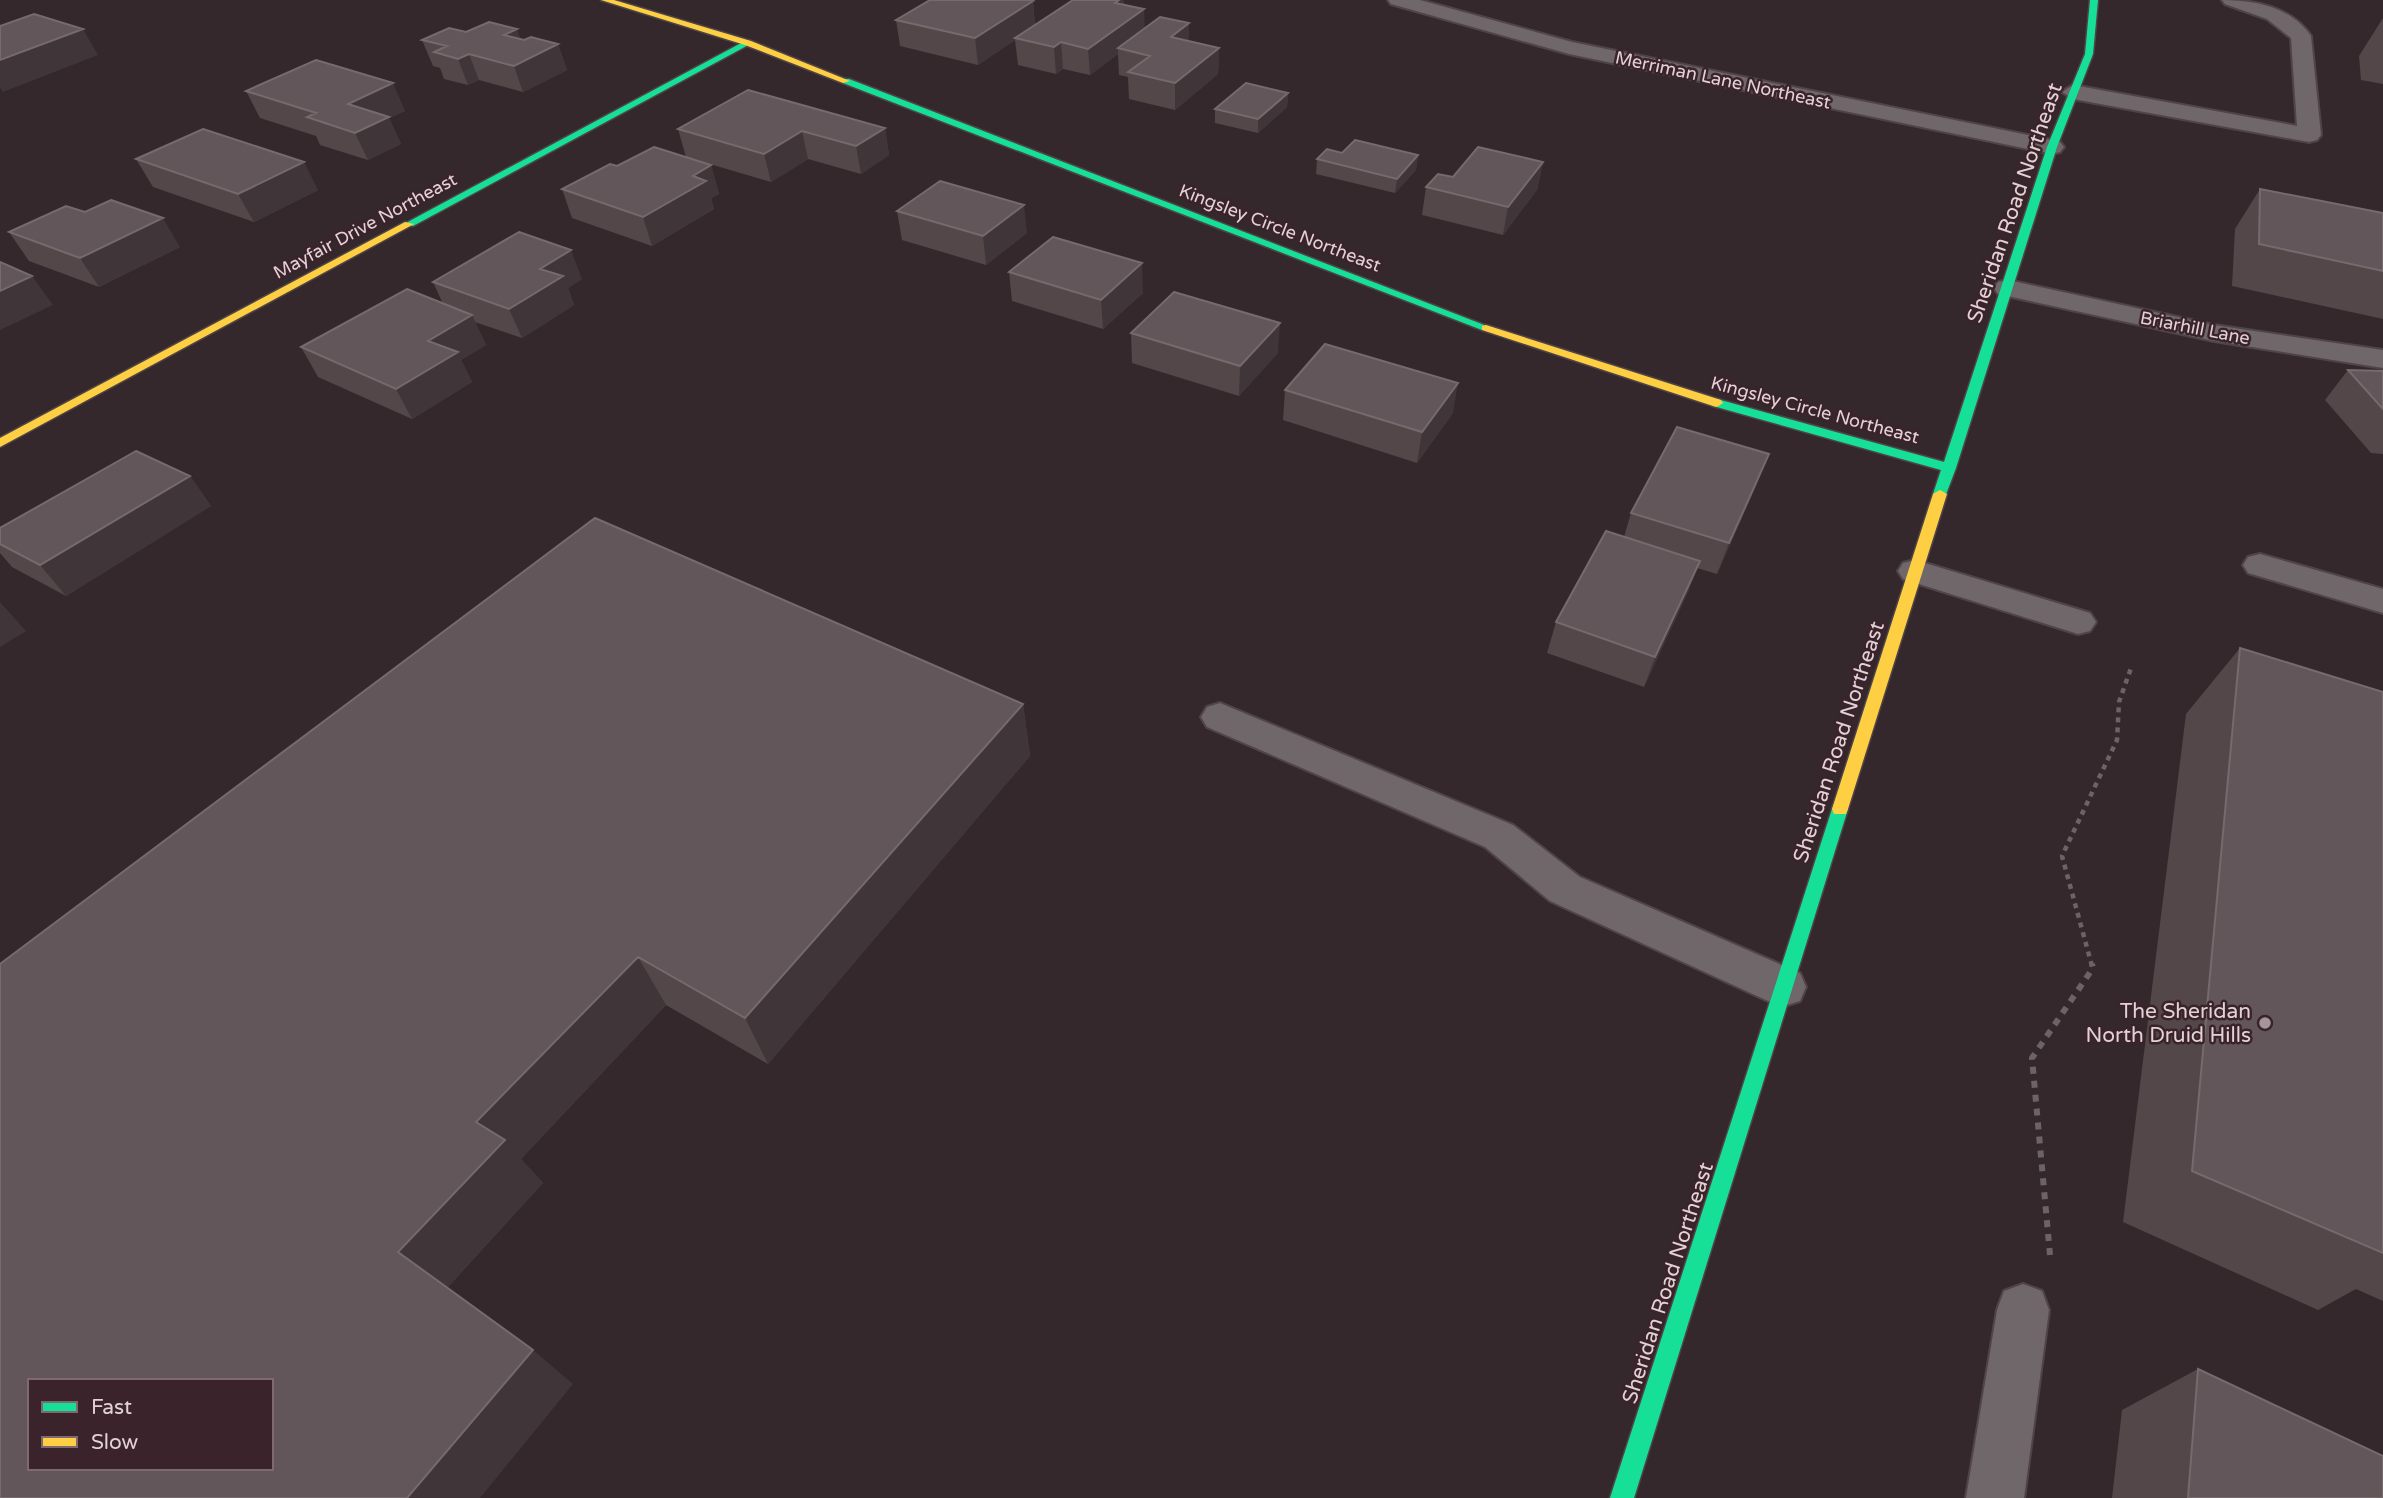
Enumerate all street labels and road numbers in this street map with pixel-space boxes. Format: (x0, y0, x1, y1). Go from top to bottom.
street label: Merriman Lane Northeast (1613, 46, 1833, 114)
street label: Sheridan Road Northeast (1962, 80, 2068, 326)
street label: Mayfair Drive Northeast (270, 168, 461, 284)
street label: Kingsley Circle Northeast (1176, 179, 1384, 277)
street label: Briarhill Lane (2138, 307, 2252, 349)
street label: Kingsley Circle Northeast (1708, 372, 1922, 448)
street label: Sheridan Road Northeast (1788, 618, 1890, 866)
street label: Sheridan Road Northeast (1617, 1159, 1719, 1407)

